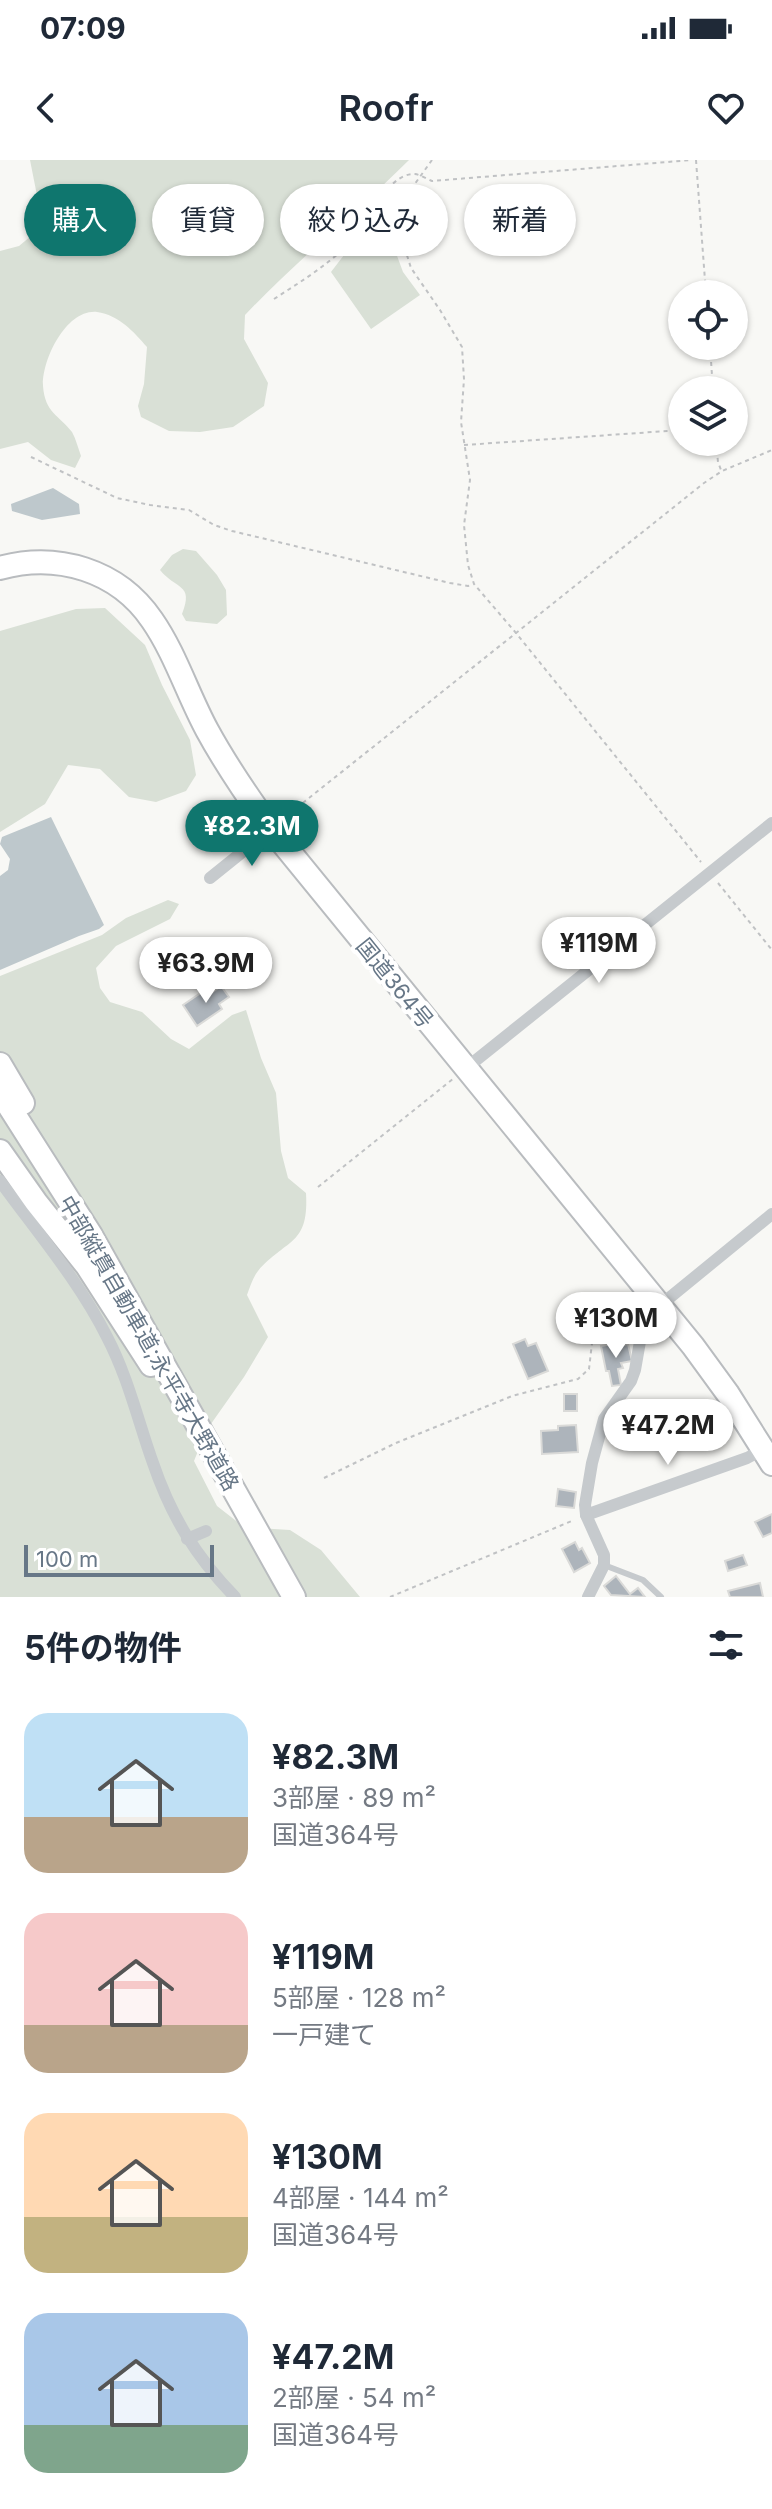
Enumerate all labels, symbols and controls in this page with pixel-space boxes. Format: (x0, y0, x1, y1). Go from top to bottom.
text: 07:09 (40, 10, 126, 46)
icon: back (24, 86, 68, 130)
text: Roofr (338, 86, 434, 130)
icon: heart (704, 86, 748, 130)
chip: 購入 (24, 184, 136, 256)
chip: 賃貸 (152, 184, 264, 256)
chip: 絞り込み (280, 184, 448, 256)
chip: 新着 (464, 184, 576, 256)
map controls (668, 280, 748, 456)
button: locate (668, 280, 748, 360)
button: layers (668, 376, 748, 456)
pin: ¥82.3M (187, 800, 317, 868)
text: ¥82.3M (203, 810, 301, 841)
pin: ¥119M (543, 917, 655, 985)
text: ¥119M (560, 927, 638, 958)
street label: 国道364号 (351, 933, 439, 1033)
pin: ¥63.9M (141, 937, 271, 1005)
text: ¥63.9M (157, 947, 255, 978)
street label: 中部縦貫自動車道;永平寺大野道路 (54, 1191, 244, 1495)
pin: ¥130M (560, 1292, 672, 1360)
text: ¥130M (574, 1302, 658, 1333)
pin: ¥47.2M (603, 1399, 733, 1467)
text: ¥47.2M (621, 1409, 715, 1440)
scale bar (24, 1541, 214, 1577)
text: 100 m (36, 1546, 98, 1572)
icon: filters (704, 1623, 748, 1667)
text: 5件の物件 (24, 1627, 182, 1668)
text: ¥82.3M (272, 1736, 399, 1777)
icon: home (88, 1745, 184, 1841)
text: 3部屋 · 89 m² (272, 1782, 436, 1813)
text: 国道364号 (272, 1819, 399, 1850)
text: ¥119M (272, 1936, 374, 1977)
icon: home (88, 1945, 184, 2041)
text: 5部屋 · 128 m² (272, 1982, 446, 2013)
text: 一戸建て (272, 2019, 376, 2050)
text: ¥130M (272, 2136, 383, 2177)
icon: home (88, 2145, 184, 2241)
text: 4部屋 · 144 m² (272, 2182, 449, 2213)
text: 国道364号 (272, 2219, 399, 2250)
text: ¥47.2M (272, 2336, 394, 2377)
icon: home (88, 2345, 184, 2441)
text: 2部屋 · 54 m² (272, 2382, 436, 2413)
text: 国道364号 (272, 2419, 399, 2450)

